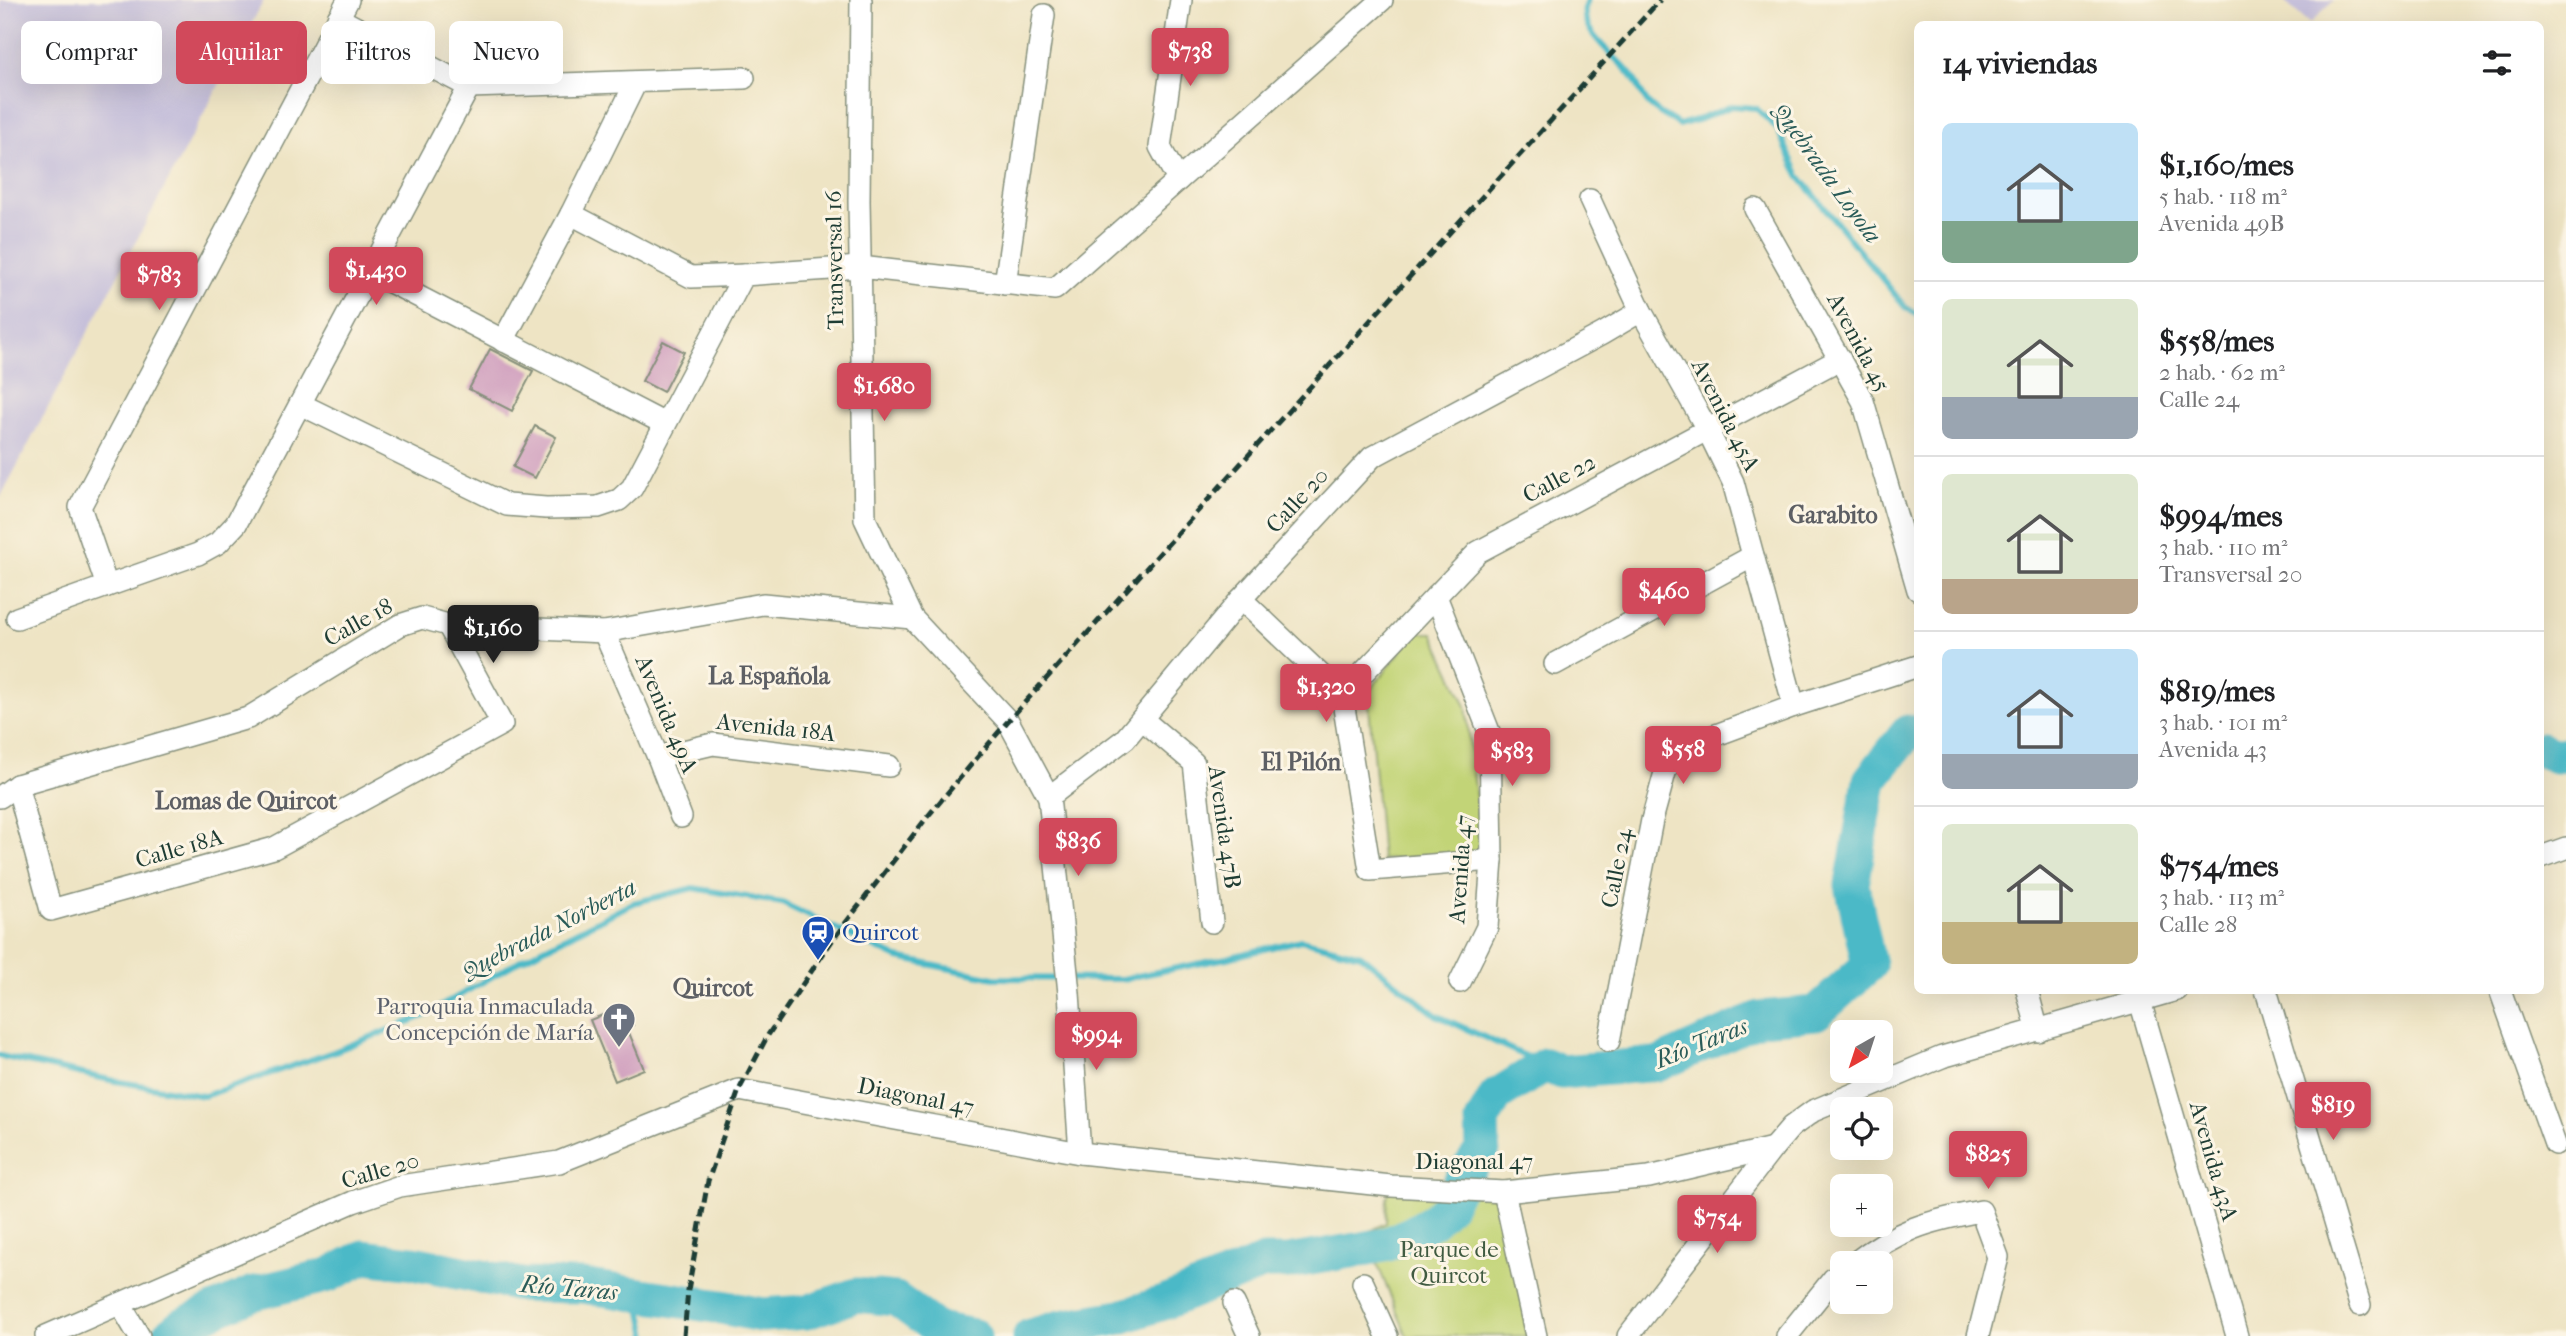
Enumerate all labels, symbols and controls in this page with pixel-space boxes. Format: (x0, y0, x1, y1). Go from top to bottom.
chip: Comprar (21, 21, 162, 84)
chip: Alquilar (176, 21, 307, 84)
chip: Filtros (321, 21, 435, 84)
chip: Nuevo (449, 21, 563, 84)
pin: $738 (1149, 28, 1231, 88)
text: $738 (1168, 37, 1212, 64)
icon: filters (2478, 44, 2516, 82)
text: 14 viviendas (1942, 46, 2097, 81)
water label: Quebrada Loyola (1766, 97, 1887, 248)
text: $1,160/mes (2159, 148, 2294, 183)
icon: home (1998, 151, 2082, 235)
text: 5 hab. · 118 m² (2159, 183, 2287, 210)
street label: Transversal 16 (820, 190, 849, 330)
text: Avenida 49B (2159, 210, 2285, 237)
pin: $1,430 (319, 247, 433, 307)
pin: $783 (118, 252, 200, 312)
text: $1,430 (345, 256, 407, 283)
text: $783 (137, 261, 181, 288)
street label: Avenida 45 (1821, 287, 1896, 396)
text: $558/mes (2159, 324, 2274, 359)
icon: home (1998, 327, 2082, 411)
street label: Avenida 45A (1685, 354, 1766, 477)
text: 2 hab. · 62 m² (2159, 359, 2285, 386)
pin: $1,680 (827, 364, 941, 423)
text: $1,680 (853, 372, 915, 399)
text: Calle 24 (2159, 386, 2239, 413)
street label: Calle 22 (1518, 448, 1600, 509)
street label: Calle 20 (1260, 462, 1334, 539)
text: $994/mes (2159, 499, 2282, 534)
district label: Garabito (1788, 501, 1878, 529)
icon: home (1998, 502, 2082, 586)
text: 3 hab. · 110 m² (2159, 534, 2287, 561)
text: Transversal 20 (2159, 561, 2302, 588)
pin: $460 (1623, 568, 1705, 628)
text: $460 (1638, 577, 1690, 604)
street label: Calle 18 (319, 593, 397, 652)
pin: $1,160 (436, 606, 550, 665)
text: $1,160 (464, 614, 522, 641)
street label: Avenida 49A (629, 650, 704, 778)
district label: La Española (708, 662, 831, 690)
pin: $1,320 (1269, 664, 1383, 724)
text: $1,320 (1296, 673, 1356, 700)
text: $819/mes (2159, 674, 2275, 709)
icon: home (1998, 677, 2082, 761)
street label: Avenida 18A (714, 708, 838, 747)
text: 3 hab. · 101 m² (2159, 709, 2287, 736)
pin: $558 (1642, 726, 1724, 786)
pin: $583 (1471, 728, 1553, 788)
text: $558 (1661, 735, 1705, 762)
text: Avenida 43 (2159, 736, 2267, 763)
text: $583 (1490, 737, 1534, 764)
district label: El Pilón (1261, 748, 1342, 776)
street label: Avenida 47B (1202, 763, 1246, 890)
district label: Lomas de Quircot (155, 787, 338, 815)
street label: Avenida 47 (1443, 814, 1478, 925)
pin: $836 (1037, 818, 1119, 878)
street label: Calle 18A (132, 823, 227, 874)
street label: Calle 24 (1596, 825, 1638, 910)
text: $836 (1055, 827, 1101, 854)
text: $754/mes (2159, 849, 2279, 884)
icon: home (1998, 852, 2082, 936)
water label: Quebrada Norberta (456, 873, 641, 985)
text: 3 hab. · 113 m² (2159, 884, 2284, 911)
text: Calle 28 (2159, 911, 2237, 938)
station icon: Quircot (799, 913, 837, 962)
place label: Quircot (842, 919, 919, 946)
district label: Quircot (673, 974, 754, 1002)
place label: Parroquia Inmaculada Concepción de María (376, 993, 594, 1046)
church icon: Parroquia Inmaculada Concepción de María (600, 1000, 638, 1049)
pin: $994 (1055, 1012, 1137, 1072)
water label: Río Taras (1649, 1012, 1752, 1075)
north arrow (1830, 1020, 1894, 1083)
map controls (1830, 1020, 1893, 1314)
text: $994 (1071, 1021, 1121, 1048)
street label: Diagonal 47 (855, 1072, 976, 1121)
pin: $819 (2292, 1082, 2374, 1142)
text: $819 (2311, 1091, 2355, 1118)
button: locate (1830, 1097, 1893, 1160)
street label: Avenida 43A (2183, 1097, 2244, 1225)
pin: $825 (1947, 1132, 2029, 1191)
text: $825 (1965, 1140, 2011, 1167)
street label: Calle 20 (338, 1147, 422, 1194)
street label: Diagonal 47 (1415, 1148, 1533, 1175)
button: + (1830, 1174, 1893, 1237)
pin: $754 (1676, 1196, 1758, 1255)
text: $754 (1693, 1204, 1741, 1231)
park label: Parque de Quircot (1399, 1236, 1499, 1289)
button: − (1830, 1251, 1893, 1314)
water label: Río Taras (517, 1270, 619, 1306)

